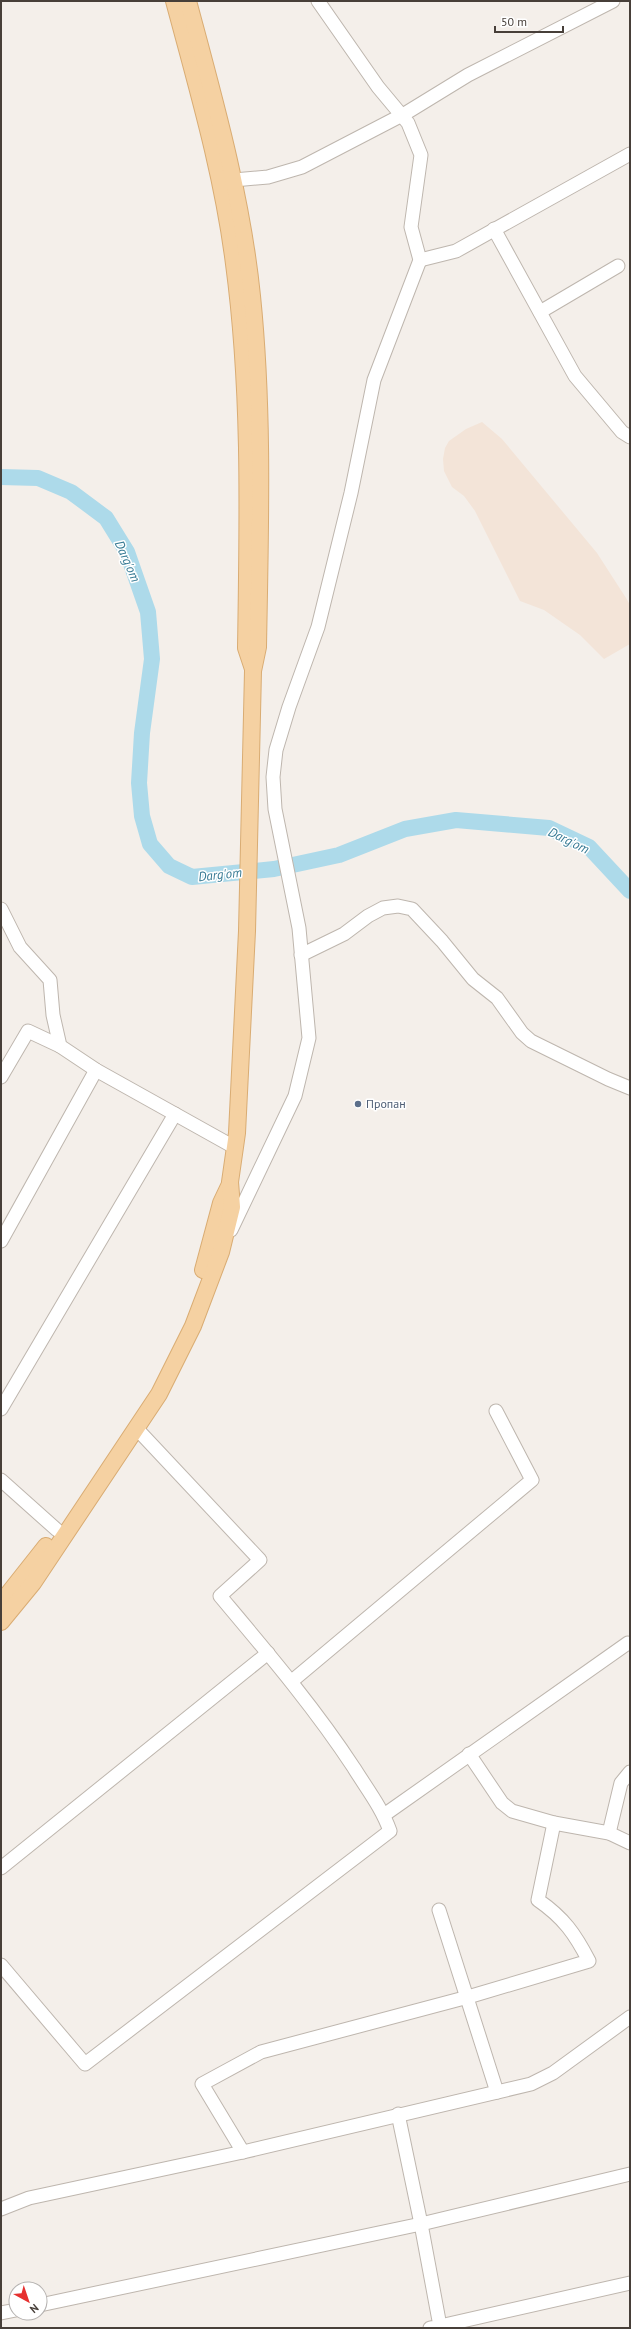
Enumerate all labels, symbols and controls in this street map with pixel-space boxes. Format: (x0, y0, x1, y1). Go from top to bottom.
scale bar (495, 8, 563, 34)
text: 50 m (501, 14, 527, 29)
water label: Darg'om (111, 538, 144, 585)
water label: Darg'om (545, 823, 592, 858)
water label: Darg'om (197, 864, 243, 885)
place label: Пропан (366, 1096, 406, 1111)
marker: Пропан (353, 1099, 363, 1109)
north arrow (8, 2281, 48, 2321)
text: N (27, 2301, 42, 2316)

